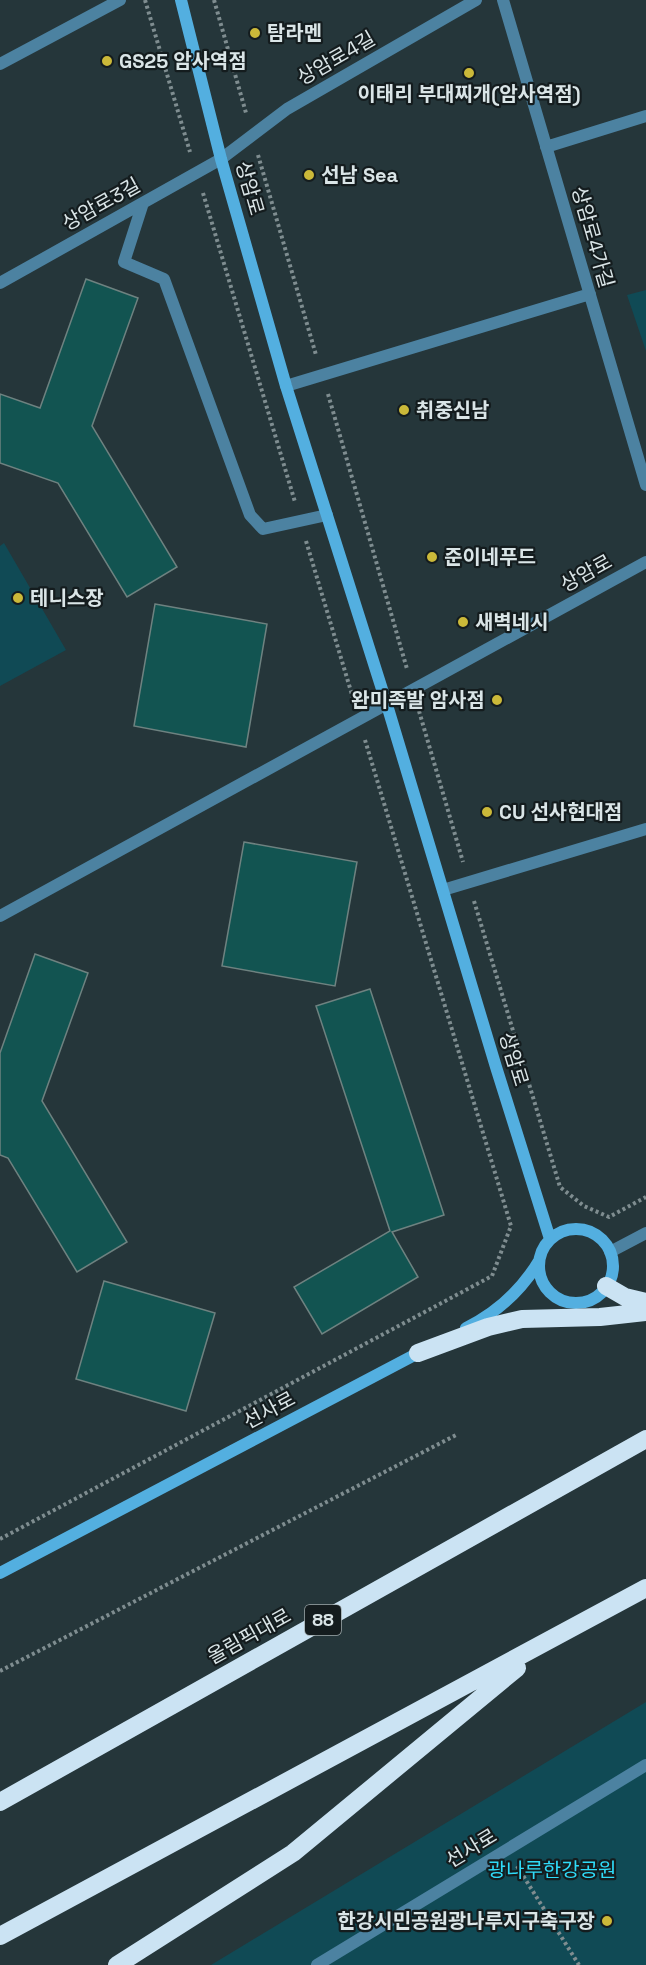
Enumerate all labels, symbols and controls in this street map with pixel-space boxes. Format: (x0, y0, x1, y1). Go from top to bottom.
place label: 탐라멘 (267, 20, 322, 46)
street label: 상암로4길 (292, 25, 380, 91)
marker: 탐라멘 (248, 26, 262, 40)
place label: GS25 암사역점 (119, 48, 247, 74)
marker: GS25 암사역점 (100, 54, 114, 68)
marker: 이태리 부대찌개(암사역점) (462, 66, 476, 80)
place label: 이태리 부대찌개(암사역점) (357, 81, 581, 107)
street label: 상암로 (230, 158, 270, 218)
place label: 선남 Sea (321, 162, 399, 188)
marker: 선남 Sea (302, 168, 316, 182)
street label: 상암로3길 (57, 172, 145, 236)
street label: 상암로4가길 (566, 183, 620, 291)
place label: 취중신남 (416, 397, 490, 423)
marker: 취중신남 (397, 403, 411, 417)
place label: 준이네푸드 (444, 544, 536, 570)
street label: 상암로 (556, 548, 616, 598)
marker: 준이네푸드 (425, 550, 439, 564)
place label: 테니스장 (30, 585, 104, 611)
marker: 테니스장 (11, 591, 25, 605)
place label: 새벽네시 (475, 609, 549, 635)
marker: 새벽네시 (456, 615, 470, 629)
place label: 완미족발 암사점 (351, 687, 485, 713)
marker: 완미족발 암사점 (490, 693, 504, 707)
place label: CU 선사현대점 (499, 799, 622, 825)
marker: CU 선사현대점 (480, 805, 494, 819)
street label: 상암로 (493, 1029, 535, 1089)
street label: 선사로 (239, 1386, 299, 1434)
street label: 올림픽대로 (202, 1602, 296, 1670)
road number: 88 (305, 1605, 341, 1635)
street label: 선사로 (441, 1823, 501, 1873)
park label: 광나루한강공원 (488, 1857, 616, 1883)
place label: 한강시민공원광나루지구축구장 (337, 1908, 595, 1934)
marker: 한강시민공원광나루지구축구장 (600, 1914, 614, 1928)

